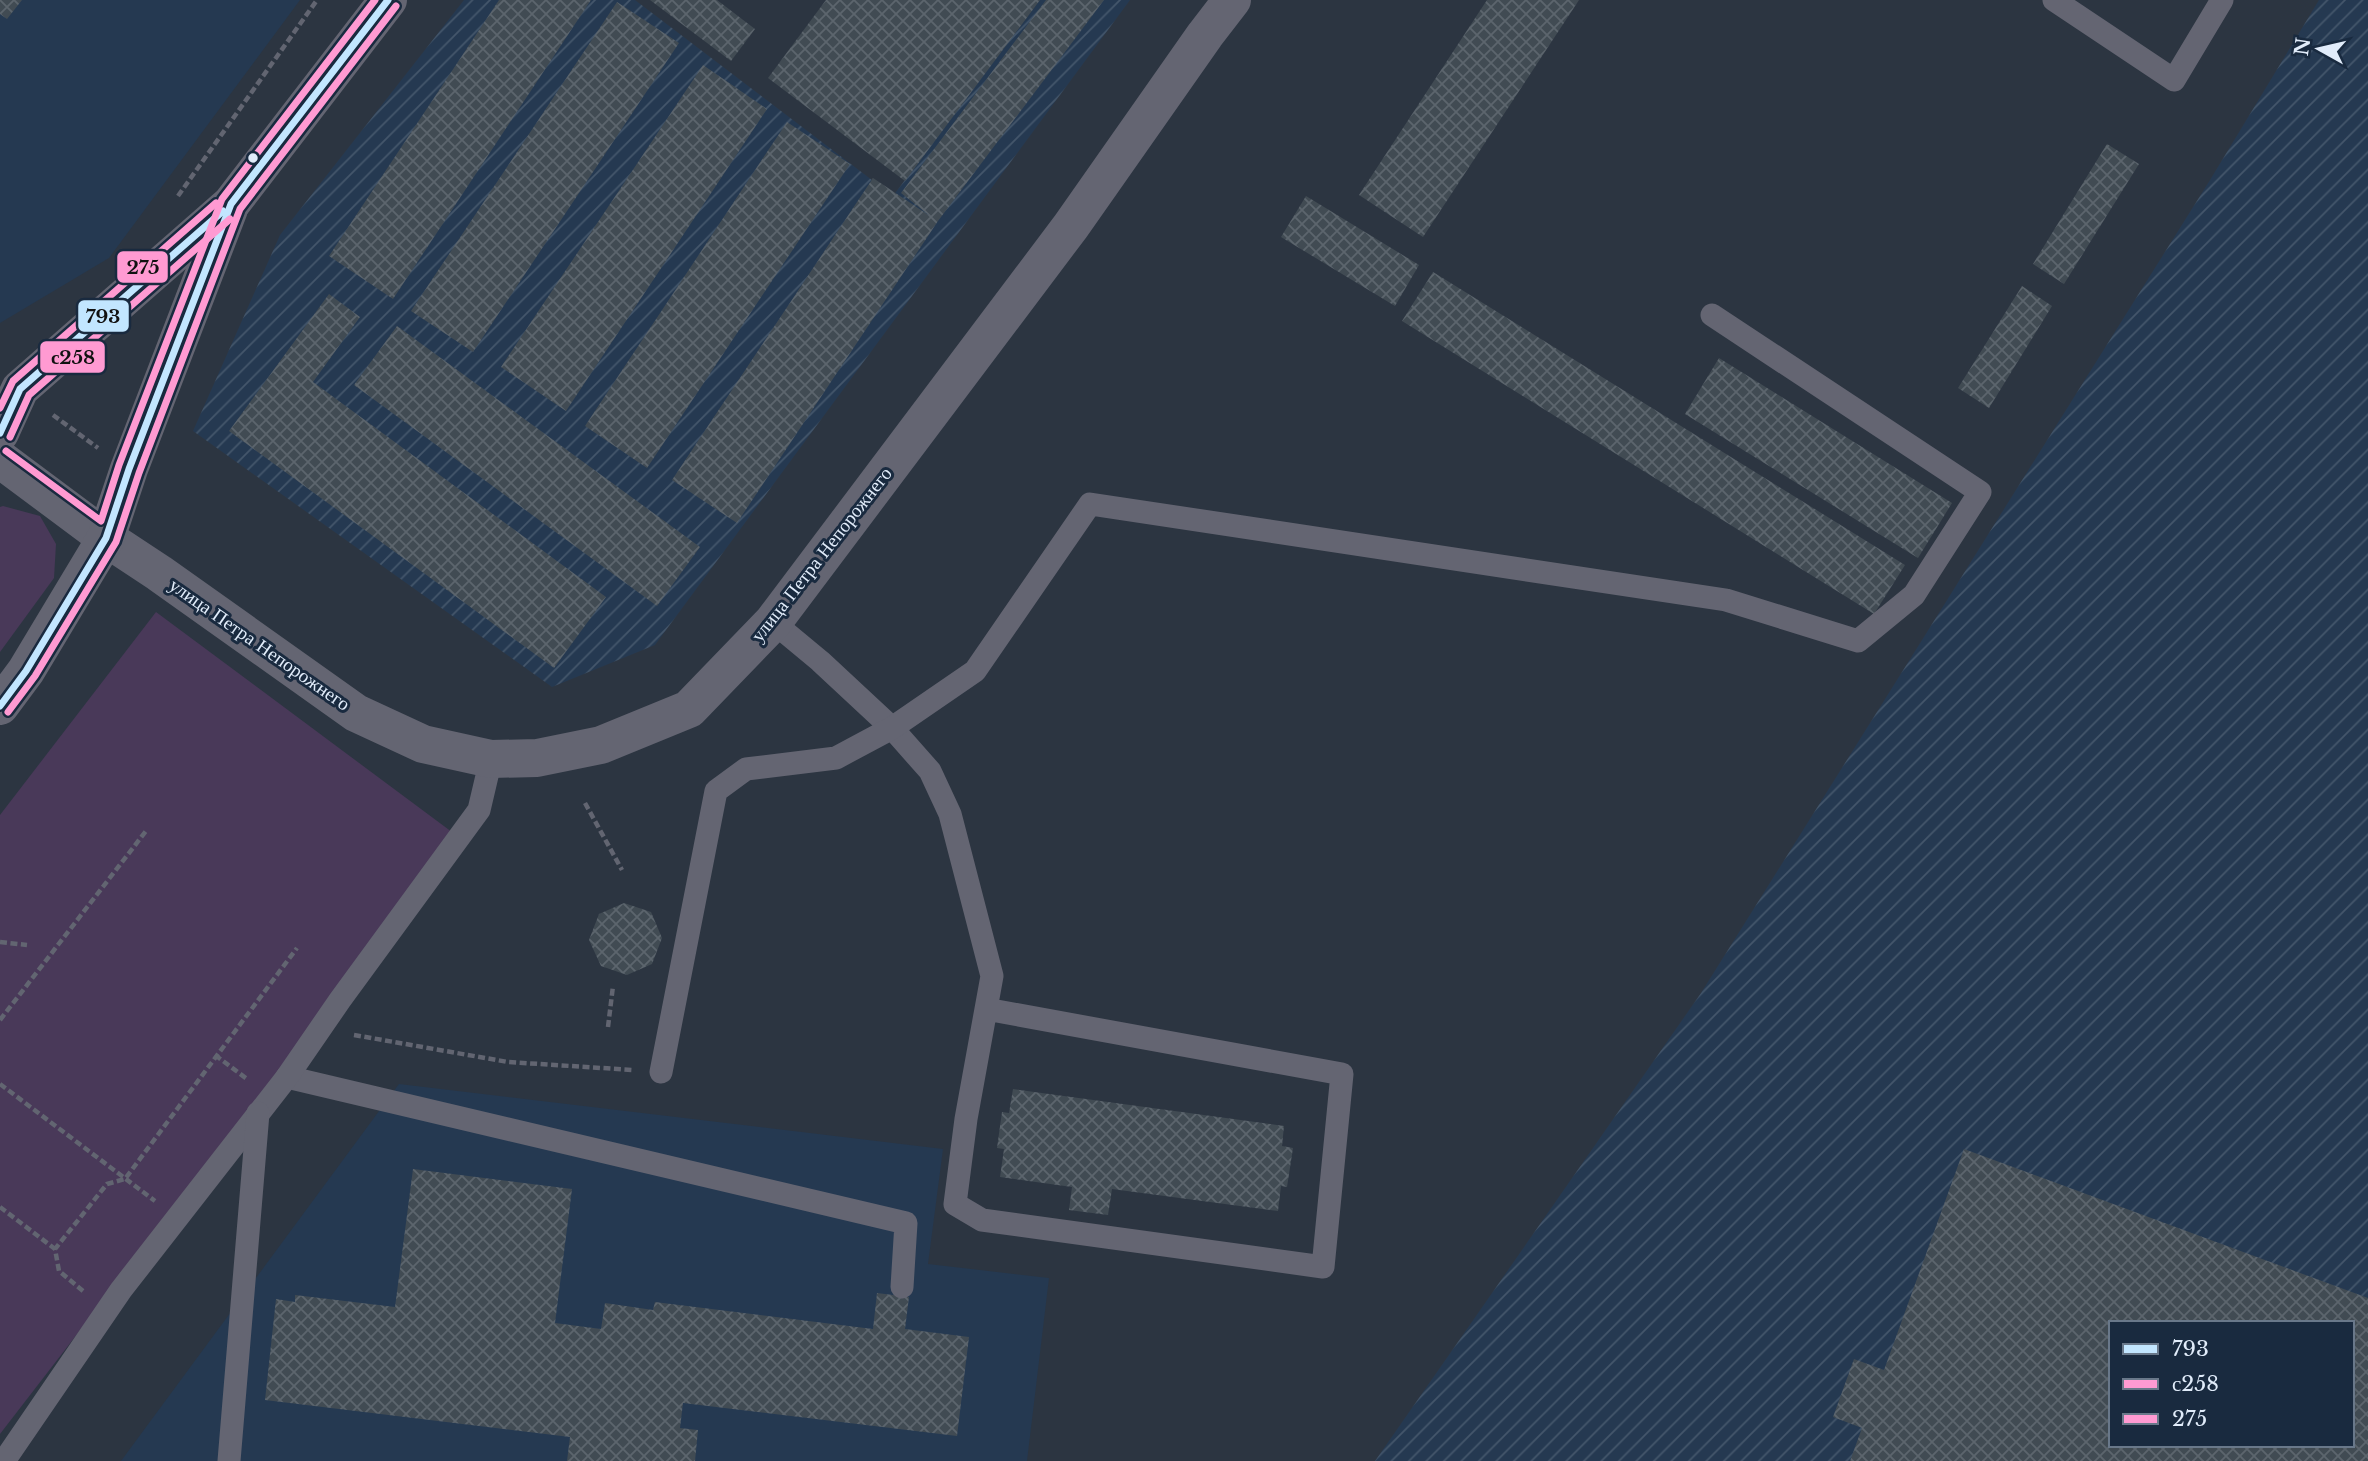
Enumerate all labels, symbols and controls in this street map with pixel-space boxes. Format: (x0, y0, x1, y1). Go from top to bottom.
north arrow (2284, 14, 2354, 84)
text: N (2290, 36, 2315, 57)
unlabelled marker (246, 151, 260, 165)
line badge: 275 (116, 250, 169, 284)
text: 275 (126, 256, 160, 279)
line badge: 793 (77, 299, 130, 333)
text: 793 (86, 305, 120, 328)
line badge: с258 (39, 340, 106, 374)
text: с258 (51, 346, 95, 369)
street label: улица Петра Непорожнего (746, 462, 897, 646)
street label: улица Петра Непорожнего (165, 573, 355, 716)
legend (2109, 1321, 2354, 1447)
text: 793 (2172, 1336, 2209, 1362)
text: с258 (2172, 1371, 2219, 1397)
text: 275 (2172, 1406, 2207, 1432)

